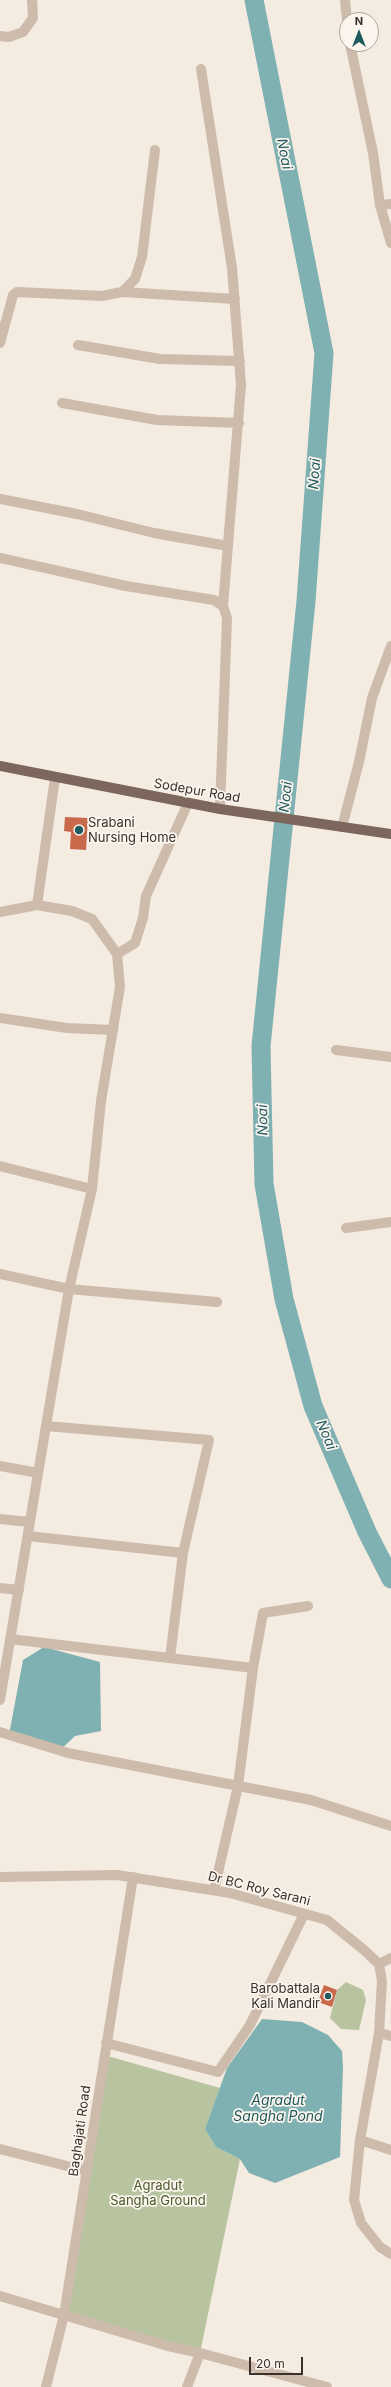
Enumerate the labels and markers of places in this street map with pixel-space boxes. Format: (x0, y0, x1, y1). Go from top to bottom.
place label: Srabani Nursing Home (88, 815, 176, 846)
marker: Srabani Nursing Home (73, 824, 85, 836)
place label: Barobattala Kali Mandir (250, 1981, 320, 2012)
marker: Barobattala Kali Mandir (323, 1991, 333, 2001)

